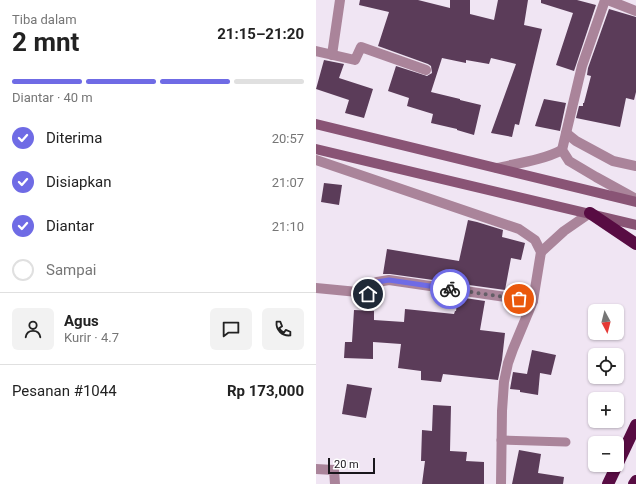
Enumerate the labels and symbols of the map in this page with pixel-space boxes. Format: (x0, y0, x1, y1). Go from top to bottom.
courier (430, 269, 470, 309)
pin (351, 277, 385, 311)
pin (502, 282, 536, 316)
north arrow (588, 304, 624, 340)
scale bar (328, 456, 375, 475)

